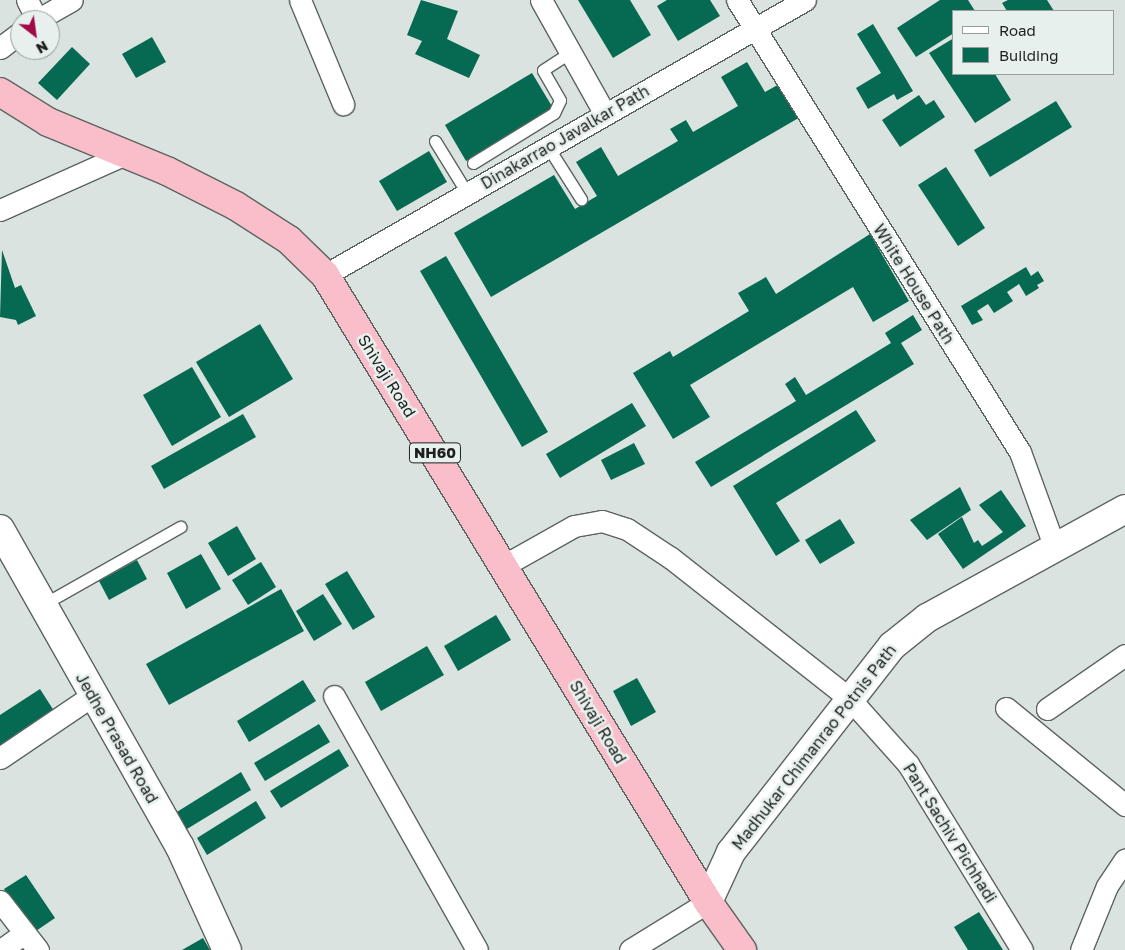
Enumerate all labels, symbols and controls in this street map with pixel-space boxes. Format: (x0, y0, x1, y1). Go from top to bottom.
north arrow (10, 10, 60, 60)
legend (952, 10, 1115, 75)
text: Road (999, 21, 1036, 39)
text: N (33, 38, 51, 58)
text: Building (999, 46, 1059, 64)
street label: Dinakarrao Javalkar Path (477, 81, 653, 193)
street label: White House Path (869, 220, 959, 348)
street label: Shivaji Road (354, 331, 420, 421)
road number: NH60 (409, 440, 461, 466)
street label: Madhukar Chimanrao Potnis Path (728, 640, 900, 854)
street label: Jedhe Prasad Road (72, 669, 162, 807)
street label: Shivaji Road (566, 677, 630, 767)
street label: Pant Sachiv Pichhadi (899, 760, 1001, 906)

